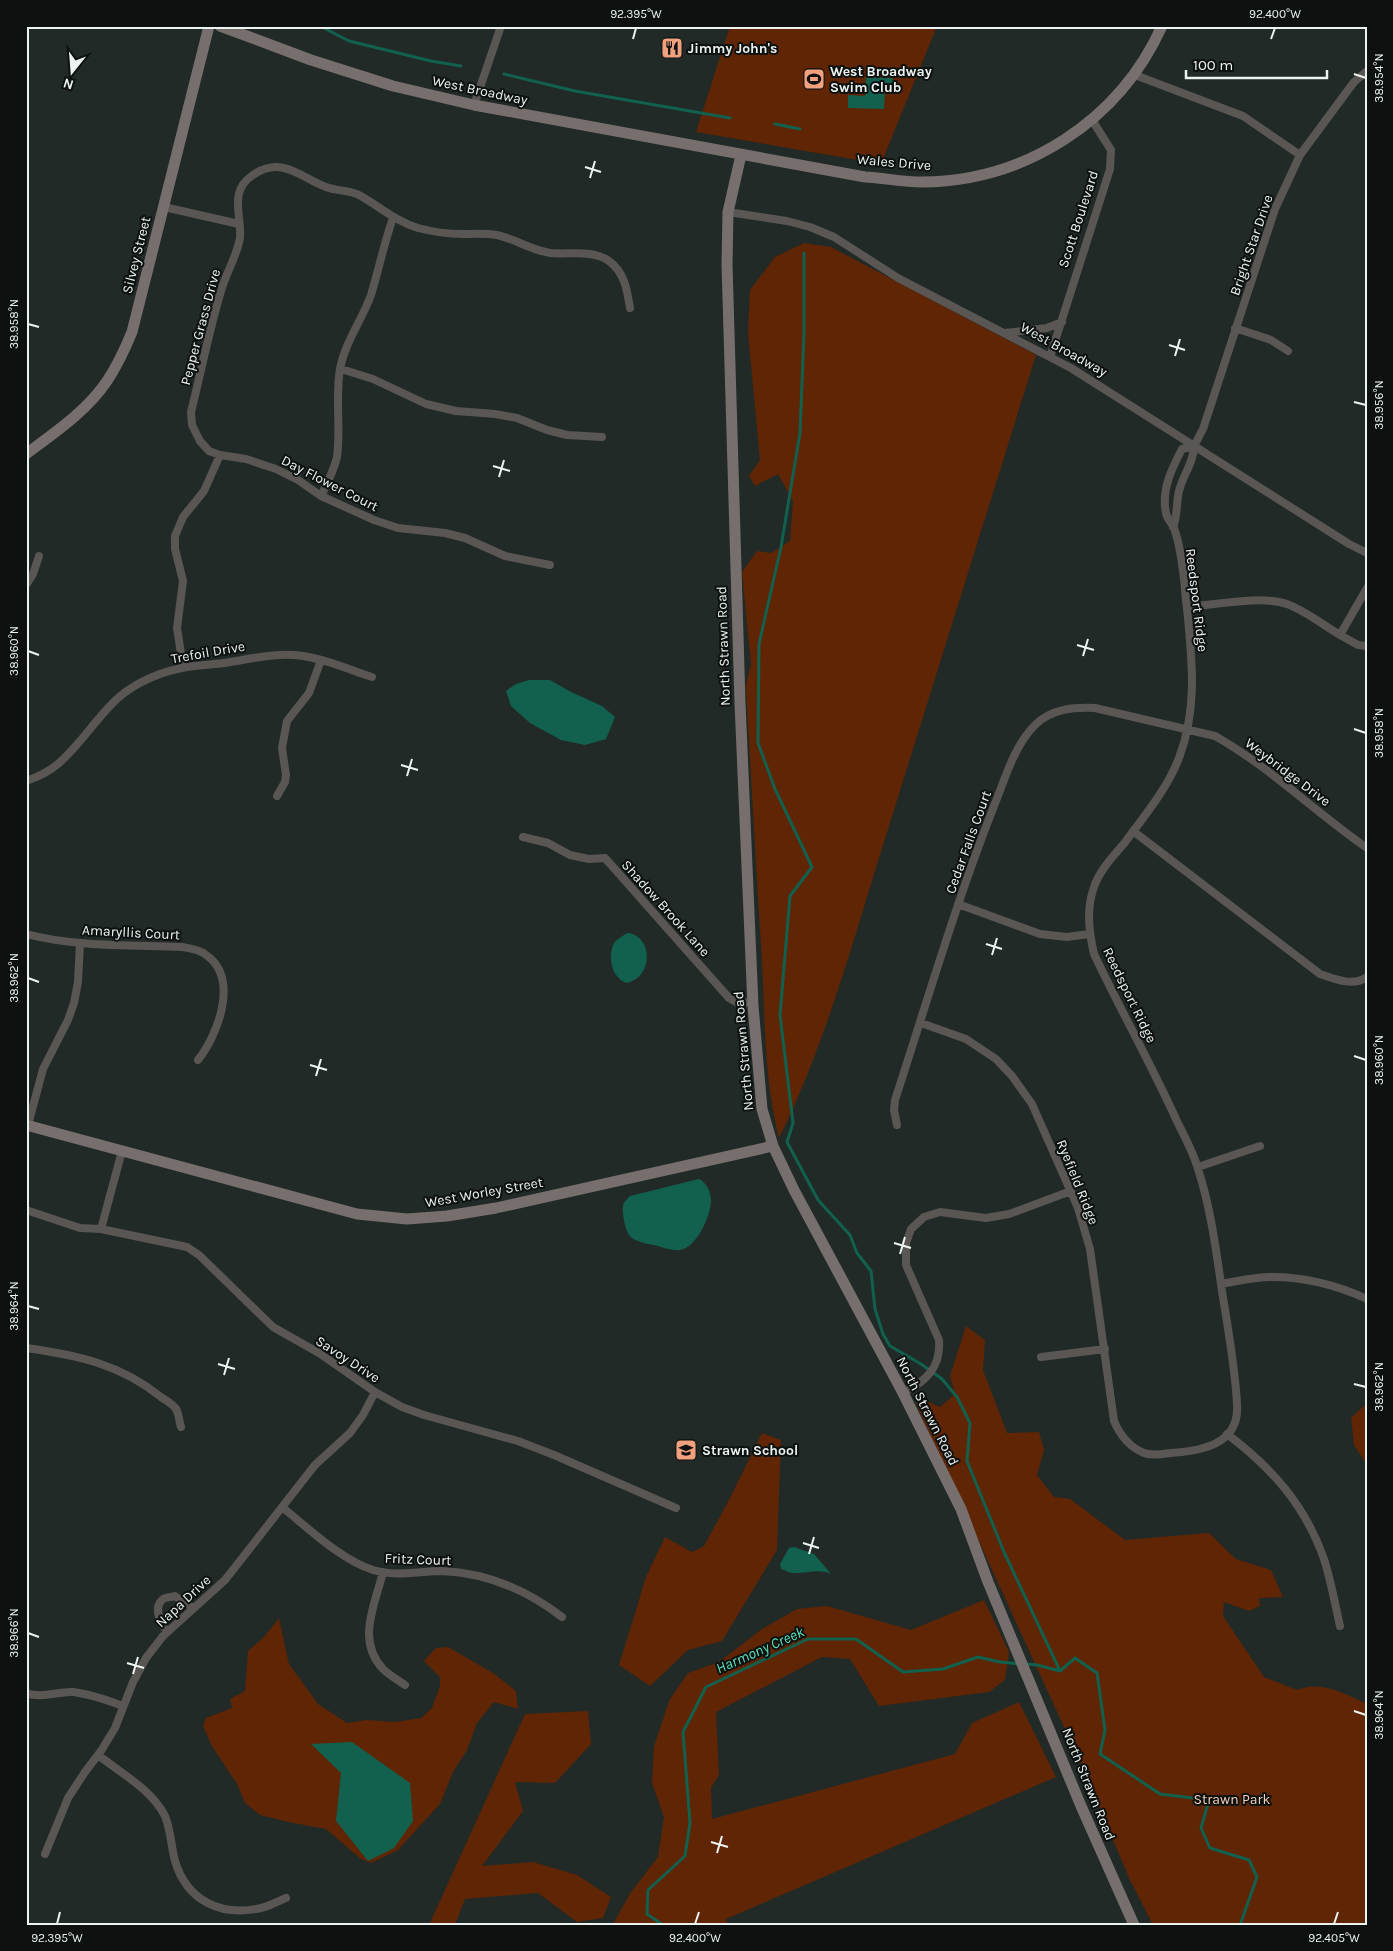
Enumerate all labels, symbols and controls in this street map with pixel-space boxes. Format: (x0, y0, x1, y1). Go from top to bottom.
text: 92.395°W (610, 7, 662, 21)
text: 92.400°W (1249, 7, 1301, 21)
restaurant icon: Jimmy John's (660, 36, 684, 60)
place label: Jimmy John's (688, 40, 777, 57)
north arrow (48, 48, 98, 98)
scale bar (1186, 48, 1327, 80)
text: 38.954°N (1372, 53, 1386, 103)
text: 100 m (1193, 56, 1233, 74)
place label: West Broadway Swim Club (830, 63, 932, 96)
sports icon: West Broadway Swim Club (802, 67, 826, 91)
street label: West Broadway (431, 72, 530, 109)
text: N (61, 74, 76, 94)
street label: Wales Drive (856, 151, 932, 174)
street label: Scott Boulevard (1055, 168, 1102, 270)
street label: Bright Star Drive (1226, 193, 1277, 298)
street label: Silvey Street (119, 215, 154, 296)
street label: Pepper Grass Drive (177, 267, 224, 387)
text: 38.958°N (7, 299, 21, 349)
street label: West Broadway (1017, 318, 1111, 381)
text: 38.956°N (1372, 380, 1386, 430)
street label: Day Flower Court (278, 452, 381, 515)
street label: Reedsport Ridge (1182, 547, 1211, 653)
street label: North Strawn Road (713, 586, 734, 706)
text: 38.960°N (7, 626, 21, 676)
street label: Trefoil Drive (170, 638, 246, 667)
text: 38.958°N (1372, 708, 1386, 758)
street label: Weybridge Drive (1242, 735, 1334, 810)
street label: Cedar Falls Court (942, 788, 995, 896)
street label: Shadow Brook Lane (618, 856, 713, 960)
street label: Amaryllis Court (82, 921, 180, 944)
street label: Reedsport Ridge (1099, 945, 1160, 1046)
text: 38.962°N (7, 953, 21, 1003)
street label: North Strawn Road (730, 990, 757, 1111)
text: 38.960°N (1372, 1035, 1386, 1085)
street label: Ryefield Ridge (1053, 1137, 1102, 1227)
street label: West Worley Street (424, 1174, 544, 1211)
text: 38.964°N (7, 1281, 21, 1331)
street label: Savoy Drive (312, 1332, 383, 1387)
street label: North Strawn Road (893, 1354, 962, 1469)
text: 38.962°N (1372, 1362, 1386, 1412)
school or university icon: Strawn School (674, 1438, 698, 1462)
place label: Strawn School (702, 1442, 798, 1459)
street label: Fritz Court (384, 1550, 452, 1569)
street label: Napa Drive (152, 1572, 214, 1631)
text: 38.966°N (7, 1608, 21, 1658)
water label: Harmony Creek (713, 1622, 807, 1677)
text: 38.964°N (1372, 1690, 1386, 1740)
street label: North Strawn Road (1058, 1725, 1119, 1843)
park label: Strawn Park (1194, 1791, 1271, 1808)
text: 92.395°W (31, 1931, 83, 1945)
text: 92.400°W (669, 1931, 721, 1945)
text: 92.405°W (1308, 1931, 1360, 1945)

